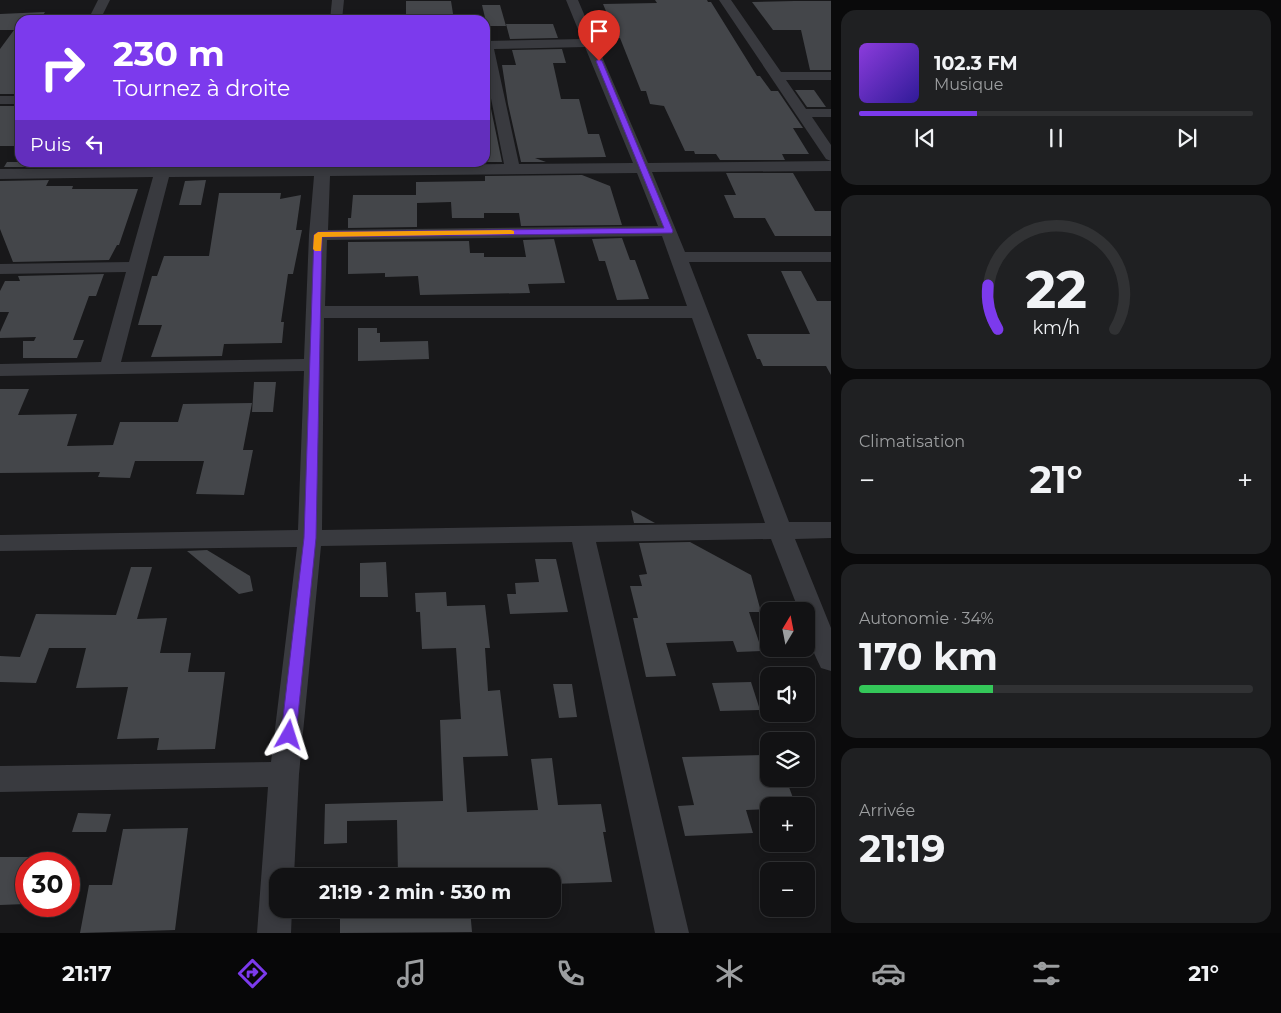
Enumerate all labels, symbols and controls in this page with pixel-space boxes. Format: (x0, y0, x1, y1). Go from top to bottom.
pin (578, 10, 620, 61)
icon: arrive (585, 17, 613, 45)
text: 230 m (113, 32, 225, 75)
icon: right (30, 35, 95, 100)
text: 102.3 FM (934, 52, 1018, 75)
text: Tournez à droite (113, 75, 290, 102)
text: Musique (934, 75, 1003, 94)
icon: previous (911, 124, 939, 152)
icon: pause (1042, 124, 1070, 152)
icon: next (1173, 124, 1201, 152)
icon: left (81, 130, 109, 158)
text: Puis (30, 133, 71, 156)
text: 22 (1025, 258, 1087, 321)
text: km/h (1032, 317, 1080, 338)
text: Climatisation (859, 432, 965, 451)
text: 21° (1029, 456, 1083, 503)
text: − (859, 463, 875, 497)
text: + (1237, 463, 1253, 497)
north arrow (760, 602, 815, 658)
map controls (760, 602, 815, 917)
text: Autonomie · 34% (859, 609, 994, 628)
text: 170 km (859, 633, 998, 680)
button: sound (760, 667, 815, 722)
position arrow (262, 708, 314, 760)
button: layers (760, 732, 815, 787)
button: + (760, 797, 815, 852)
text: Arrivée (859, 801, 915, 820)
text: 21:19 (859, 825, 945, 872)
speed limit sign: 30 (15, 852, 80, 917)
button: − (760, 862, 815, 917)
text: 21:19 · 2 min · 530 m (319, 881, 511, 904)
icon: directions (235, 956, 270, 991)
icon: music (394, 956, 429, 991)
icon: phone (553, 956, 588, 991)
icon: climate (712, 956, 747, 991)
icon: car (871, 956, 906, 991)
icon: filters (1029, 956, 1064, 991)
text: 21:17 (62, 960, 112, 987)
text: 21° (1188, 960, 1219, 987)

